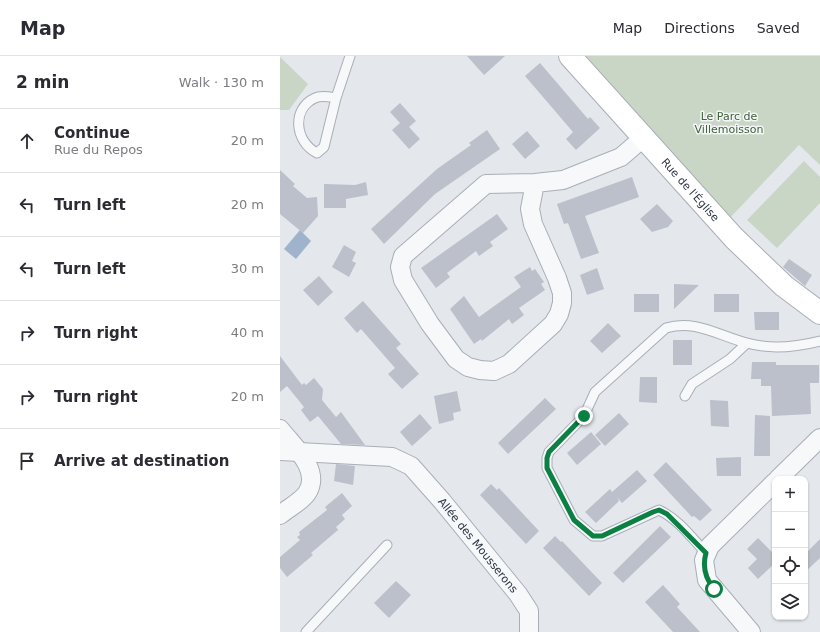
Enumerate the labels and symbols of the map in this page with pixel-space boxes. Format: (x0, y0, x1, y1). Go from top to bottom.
park label: Le Parc de Villemoisson (695, 110, 763, 136)
street label: Rue de l'Église (659, 156, 722, 224)
route end (575, 407, 593, 425)
street label: Allée des Mousserons (435, 495, 521, 596)
route start (705, 580, 723, 598)

